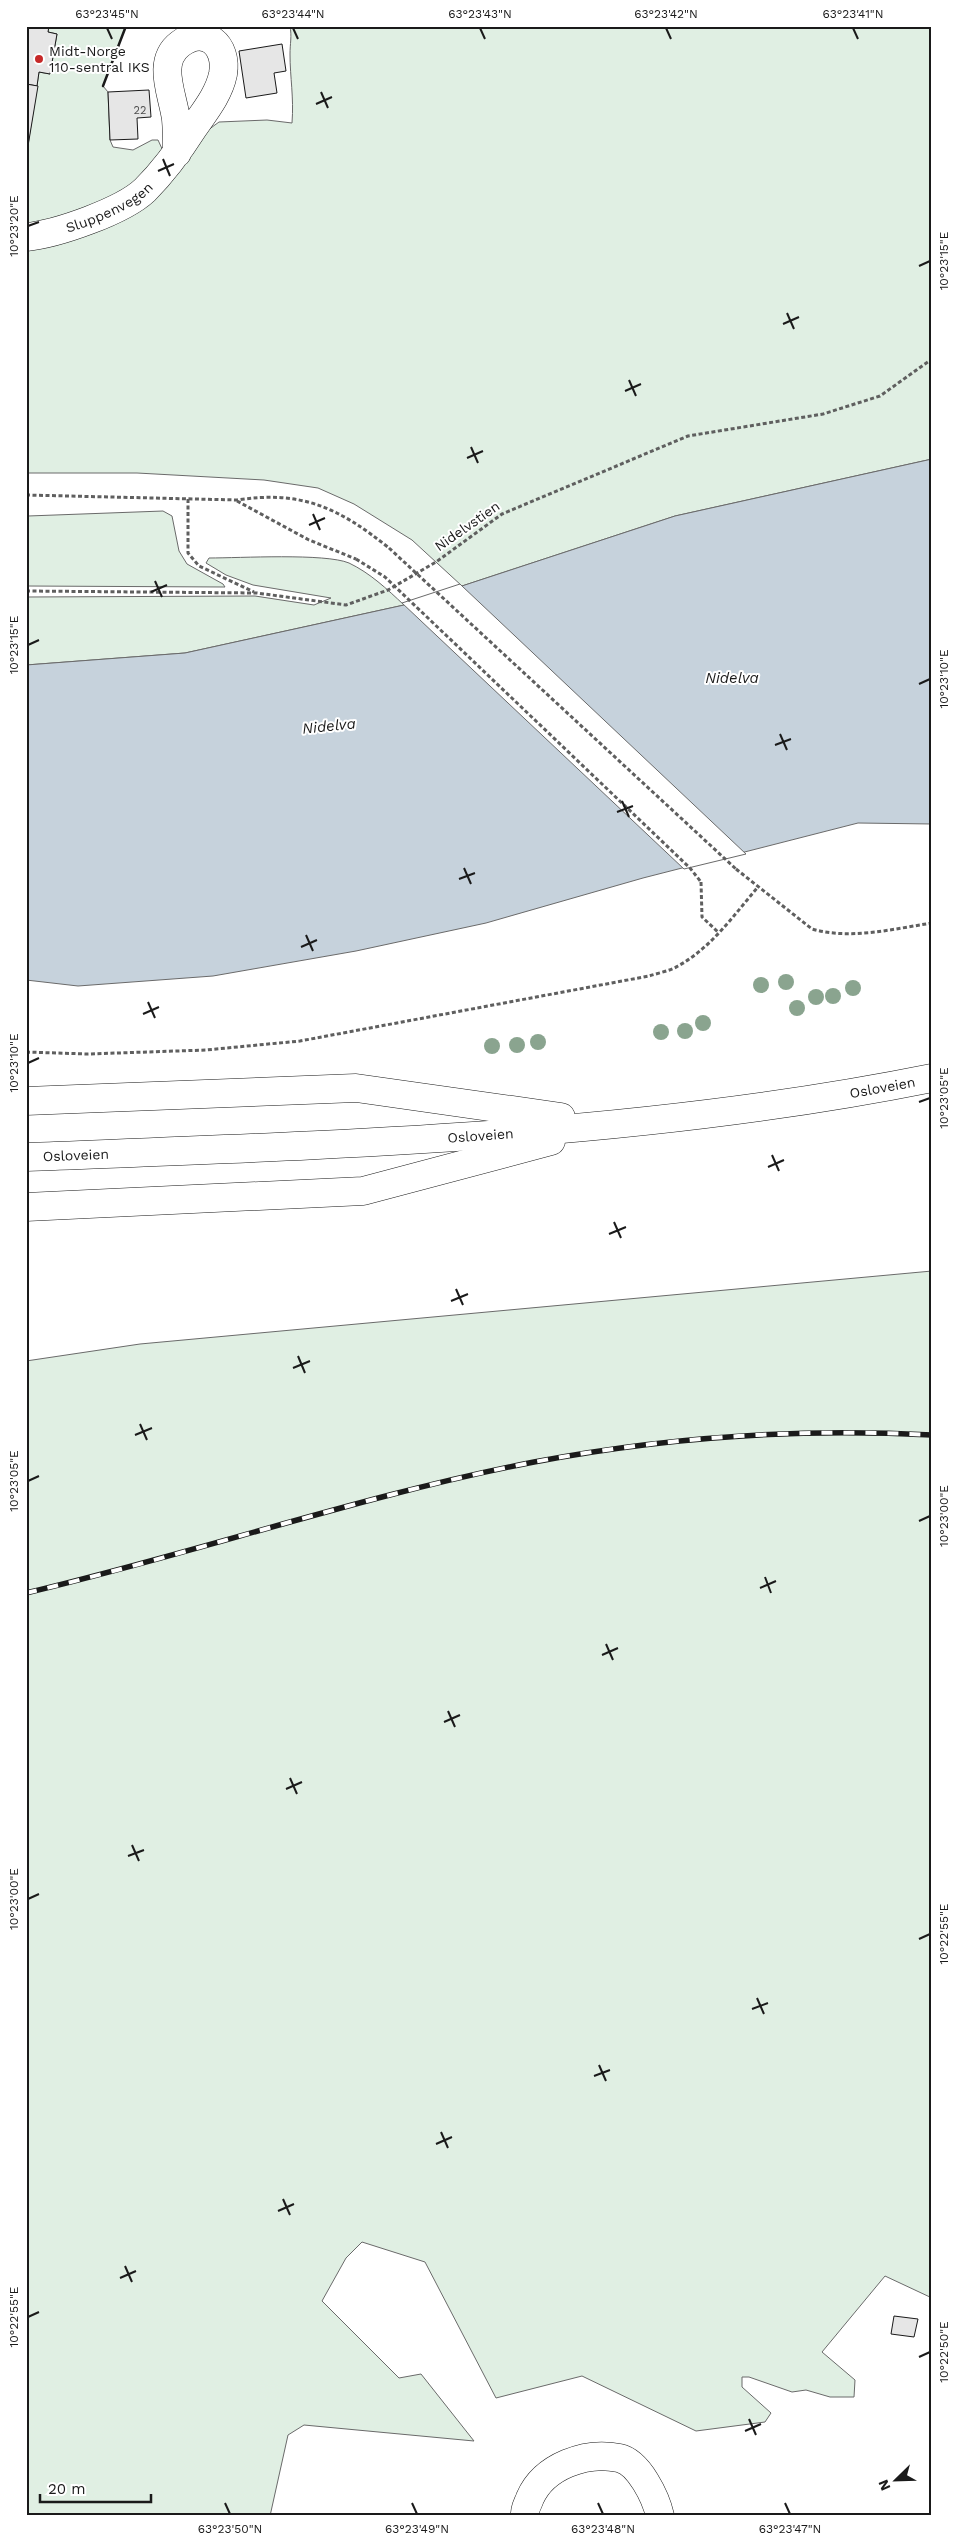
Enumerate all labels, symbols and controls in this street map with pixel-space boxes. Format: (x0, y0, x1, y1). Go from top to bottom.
text: 63°23'45"N (75, 7, 139, 21)
text: 63°23'44"N (261, 7, 325, 21)
text: 63°23'43"N (448, 7, 512, 21)
text: 63°23'42"N (634, 7, 698, 21)
text: 63°23'41"N (823, 7, 884, 21)
place label: Midt-Norge 110-sentral IKS (49, 43, 150, 75)
marker: Midt-Norge 110-sentral IKS (33, 53, 45, 65)
house number: 22 (134, 104, 146, 117)
street label: Sluppenvegen (64, 179, 156, 236)
text: 10°23'20"E (7, 195, 21, 257)
text: 10°23'15"E (937, 231, 951, 290)
street label: Nidelvstien (431, 498, 503, 554)
text: 10°23'15"E (7, 615, 21, 674)
text: 10°23'10"E (937, 649, 951, 709)
water label: Nidelva (705, 669, 759, 687)
water label: Nidelva (301, 714, 357, 738)
text: 10°23'10"E (7, 1033, 21, 1093)
text: 10°23'05"E (937, 1067, 951, 1129)
street label: Osloveien (848, 1074, 917, 1101)
street label: Osloveien (447, 1125, 514, 1146)
street label: Osloveien (42, 1146, 109, 1164)
text: 10°23'05"E (7, 1450, 21, 1512)
text: 10°23'00"E (937, 1485, 951, 1547)
text: 10°23'00"E (7, 1868, 21, 1930)
text: 10°22'55"E (937, 1903, 951, 1964)
text: 10°22'55"E (7, 2286, 21, 2347)
text: 10°22'50"E (937, 2321, 951, 2383)
north arrow (870, 2454, 920, 2504)
scale bar (40, 2472, 151, 2504)
text: N (875, 2477, 893, 2493)
text: 20 m (48, 2480, 86, 2498)
text: 63°23'50"N (198, 2522, 262, 2536)
text: 63°23'49"N (385, 2522, 449, 2536)
text: 63°23'48"N (571, 2522, 635, 2536)
text: 63°23'47"N (759, 2522, 821, 2536)

